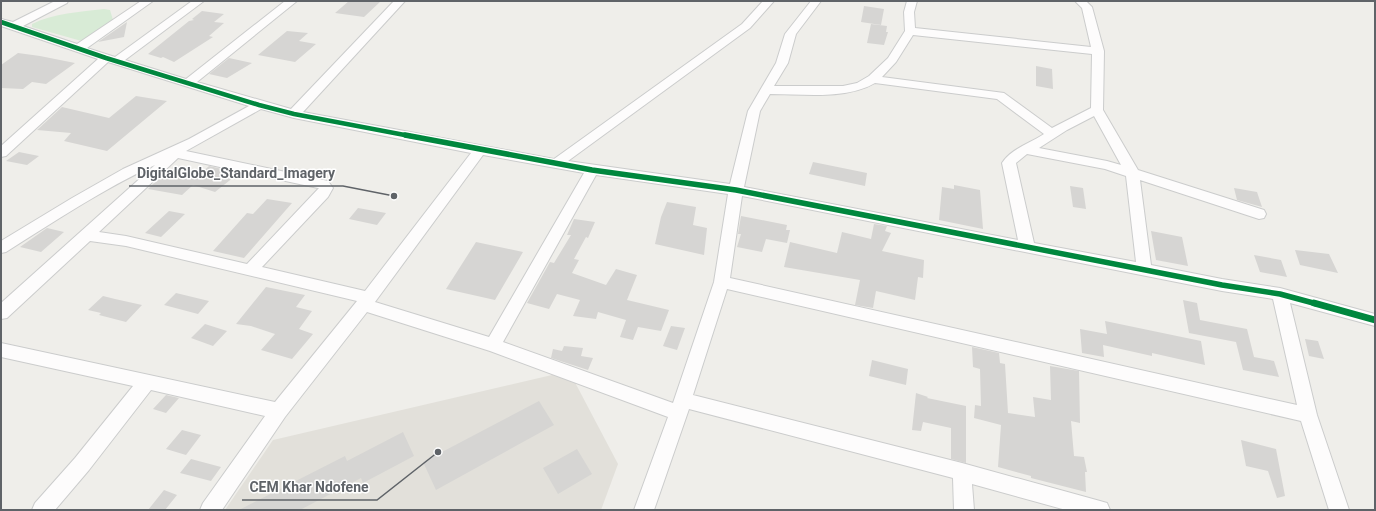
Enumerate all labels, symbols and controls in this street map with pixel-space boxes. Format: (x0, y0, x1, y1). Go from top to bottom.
callout: DigitalGlobe_Standard_Imagery (129, 160, 343, 186)
text: DigitalGlobe_Standard_Imagery (137, 165, 336, 181)
callout: CEM Khar Ndofene (242, 474, 377, 500)
text: CEM Khar Ndofene (249, 479, 369, 495)

